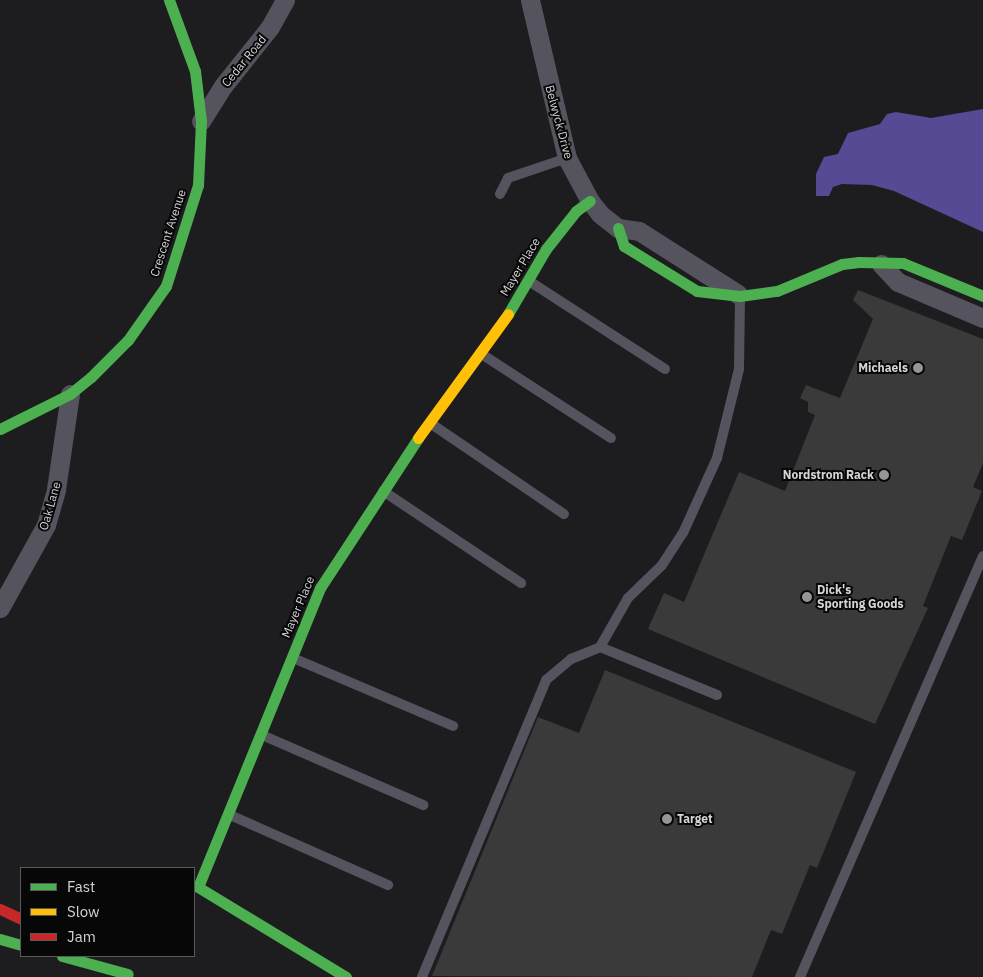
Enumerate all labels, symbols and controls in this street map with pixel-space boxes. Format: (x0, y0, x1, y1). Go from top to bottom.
street label: Cedar Road (219, 32, 269, 90)
street label: Belwyck Drive (542, 84, 576, 160)
street label: Crescent Avenue (147, 188, 189, 278)
street label: Mayer Place (497, 235, 543, 299)
place label: Michaels (858, 361, 908, 375)
marker: Michaels (912, 362, 924, 374)
place label: Nordstrom Rack (783, 468, 874, 482)
marker: Nordstrom Rack (878, 469, 890, 481)
street label: Oak Lane (36, 480, 64, 532)
street label: Mayer Place (279, 574, 317, 640)
place label: Dick's Sporting Goods (817, 583, 904, 611)
marker: Dick's Sporting Goods (801, 591, 813, 603)
place label: Target (677, 812, 713, 826)
marker: Target (661, 813, 673, 825)
legend (20, 867, 195, 957)
text: Fast (67, 877, 95, 896)
text: Slow (67, 902, 100, 921)
text: Jam (67, 927, 96, 946)

